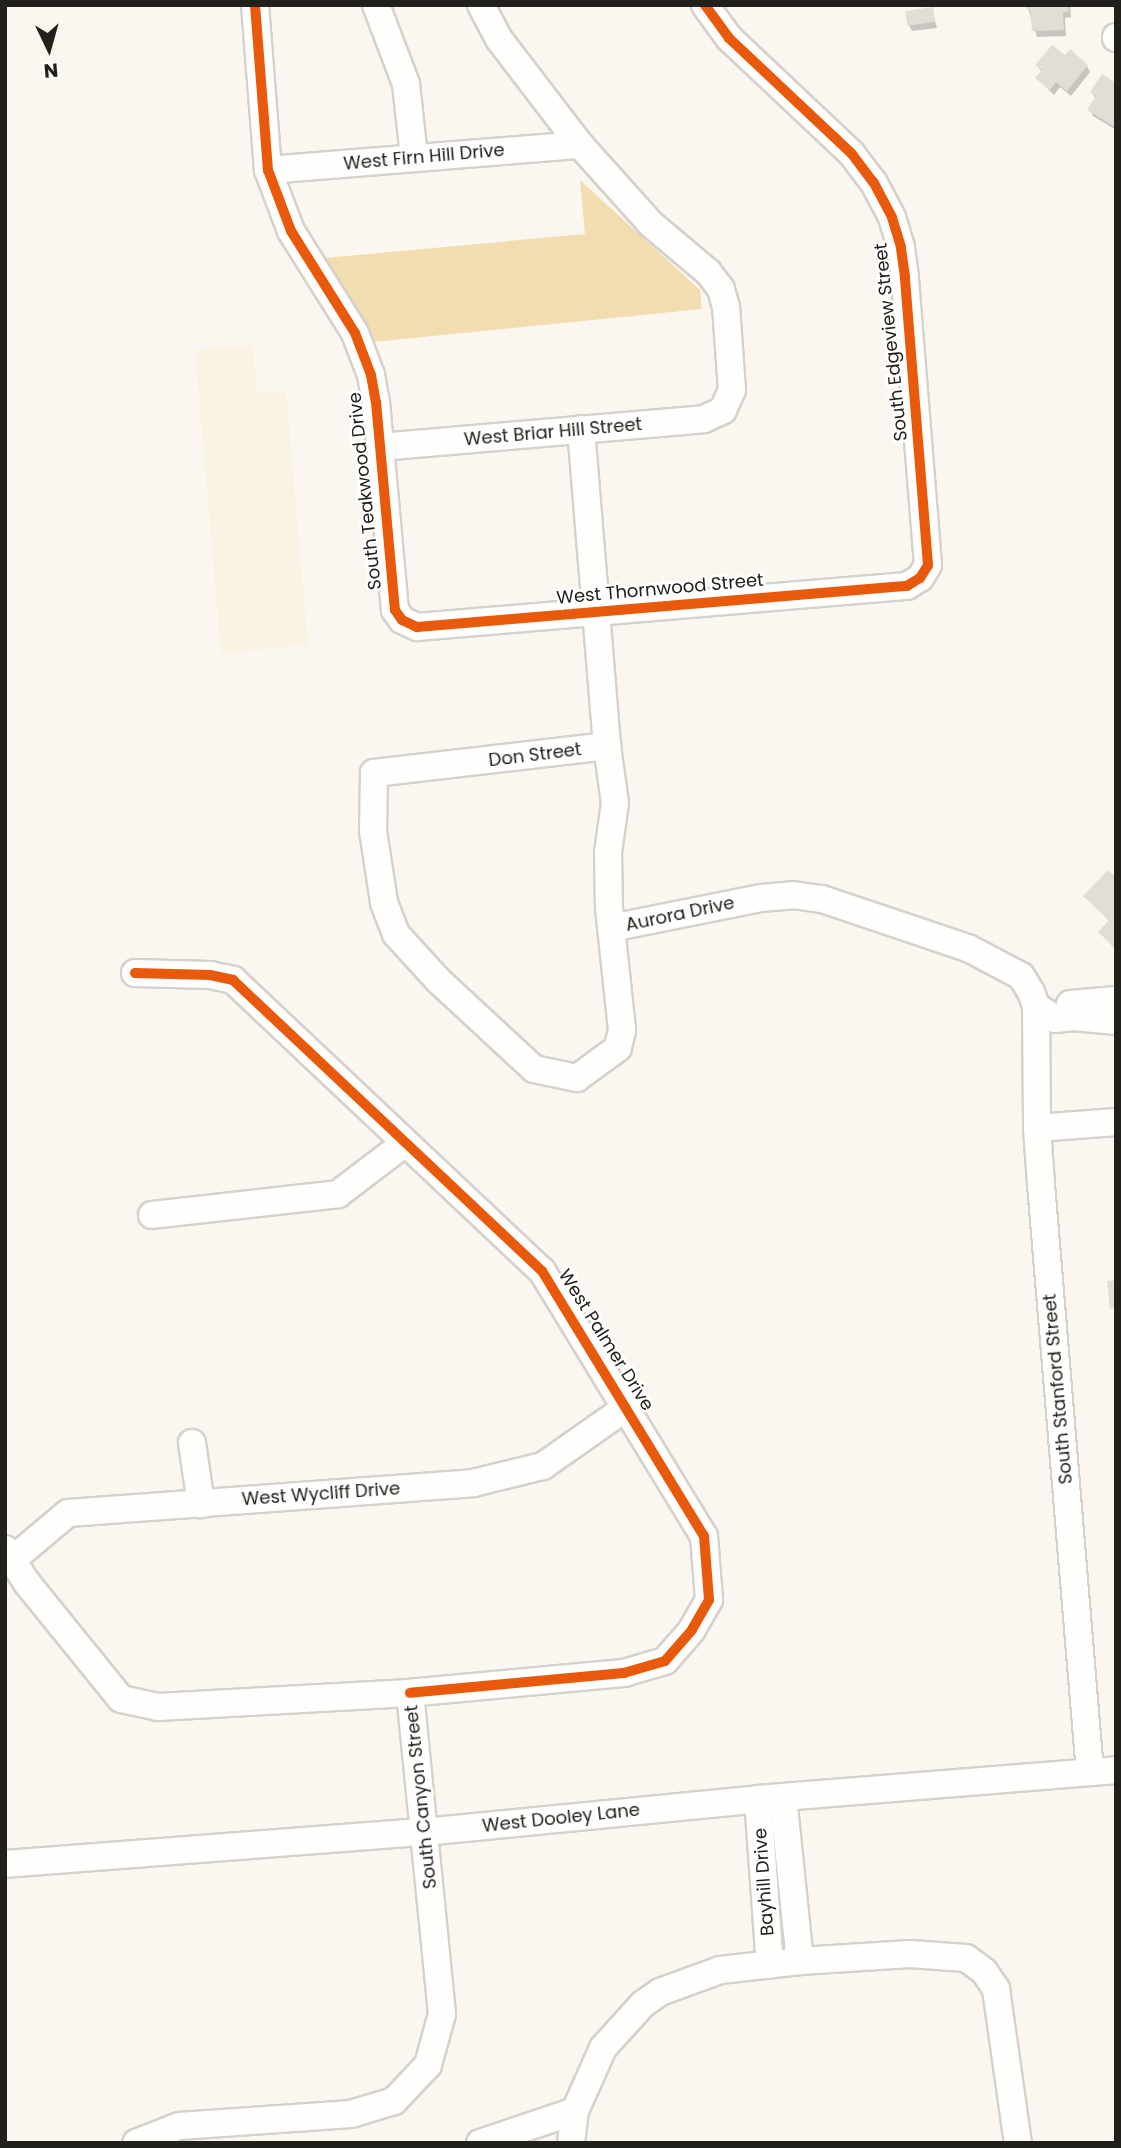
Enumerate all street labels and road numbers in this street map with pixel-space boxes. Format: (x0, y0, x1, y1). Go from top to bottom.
street label: West Firn Hill Drive (343, 139, 505, 175)
street label: South Edgeview Street (870, 242, 912, 442)
street label: South Teakwood Drive (344, 391, 386, 591)
street label: West Briar Hill Street (463, 413, 643, 451)
street label: West Thornwood Street (555, 569, 765, 609)
street label: Don Street (487, 739, 583, 771)
street label: Aurora Drive (624, 892, 736, 936)
street label: West Palmer Drive (554, 1265, 658, 1415)
street label: South Stanford Street (1039, 1293, 1077, 1485)
street label: West Wycliff Drive (241, 1478, 401, 1510)
street label: South Canyon Street (401, 1704, 441, 1890)
street label: West Dooley Lane (481, 1799, 641, 1837)
street label: Bayhill Drive (749, 1827, 779, 1937)

